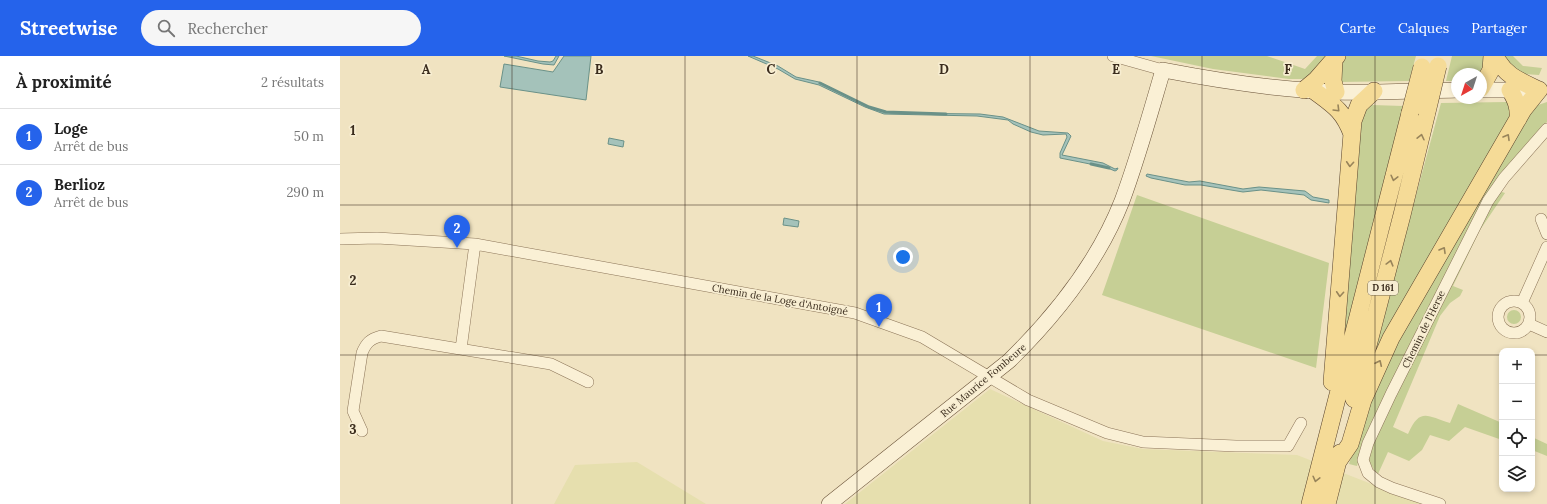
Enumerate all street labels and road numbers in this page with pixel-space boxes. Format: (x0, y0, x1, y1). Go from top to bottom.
street label: Chemin de la Loge d'Antoigné (711, 281, 850, 318)
road number: D 161 (1368, 281, 1398, 295)
street label: Chemin de l'Herse (1399, 288, 1448, 370)
street label: Rue Maurice Fombeure (938, 340, 1029, 420)

